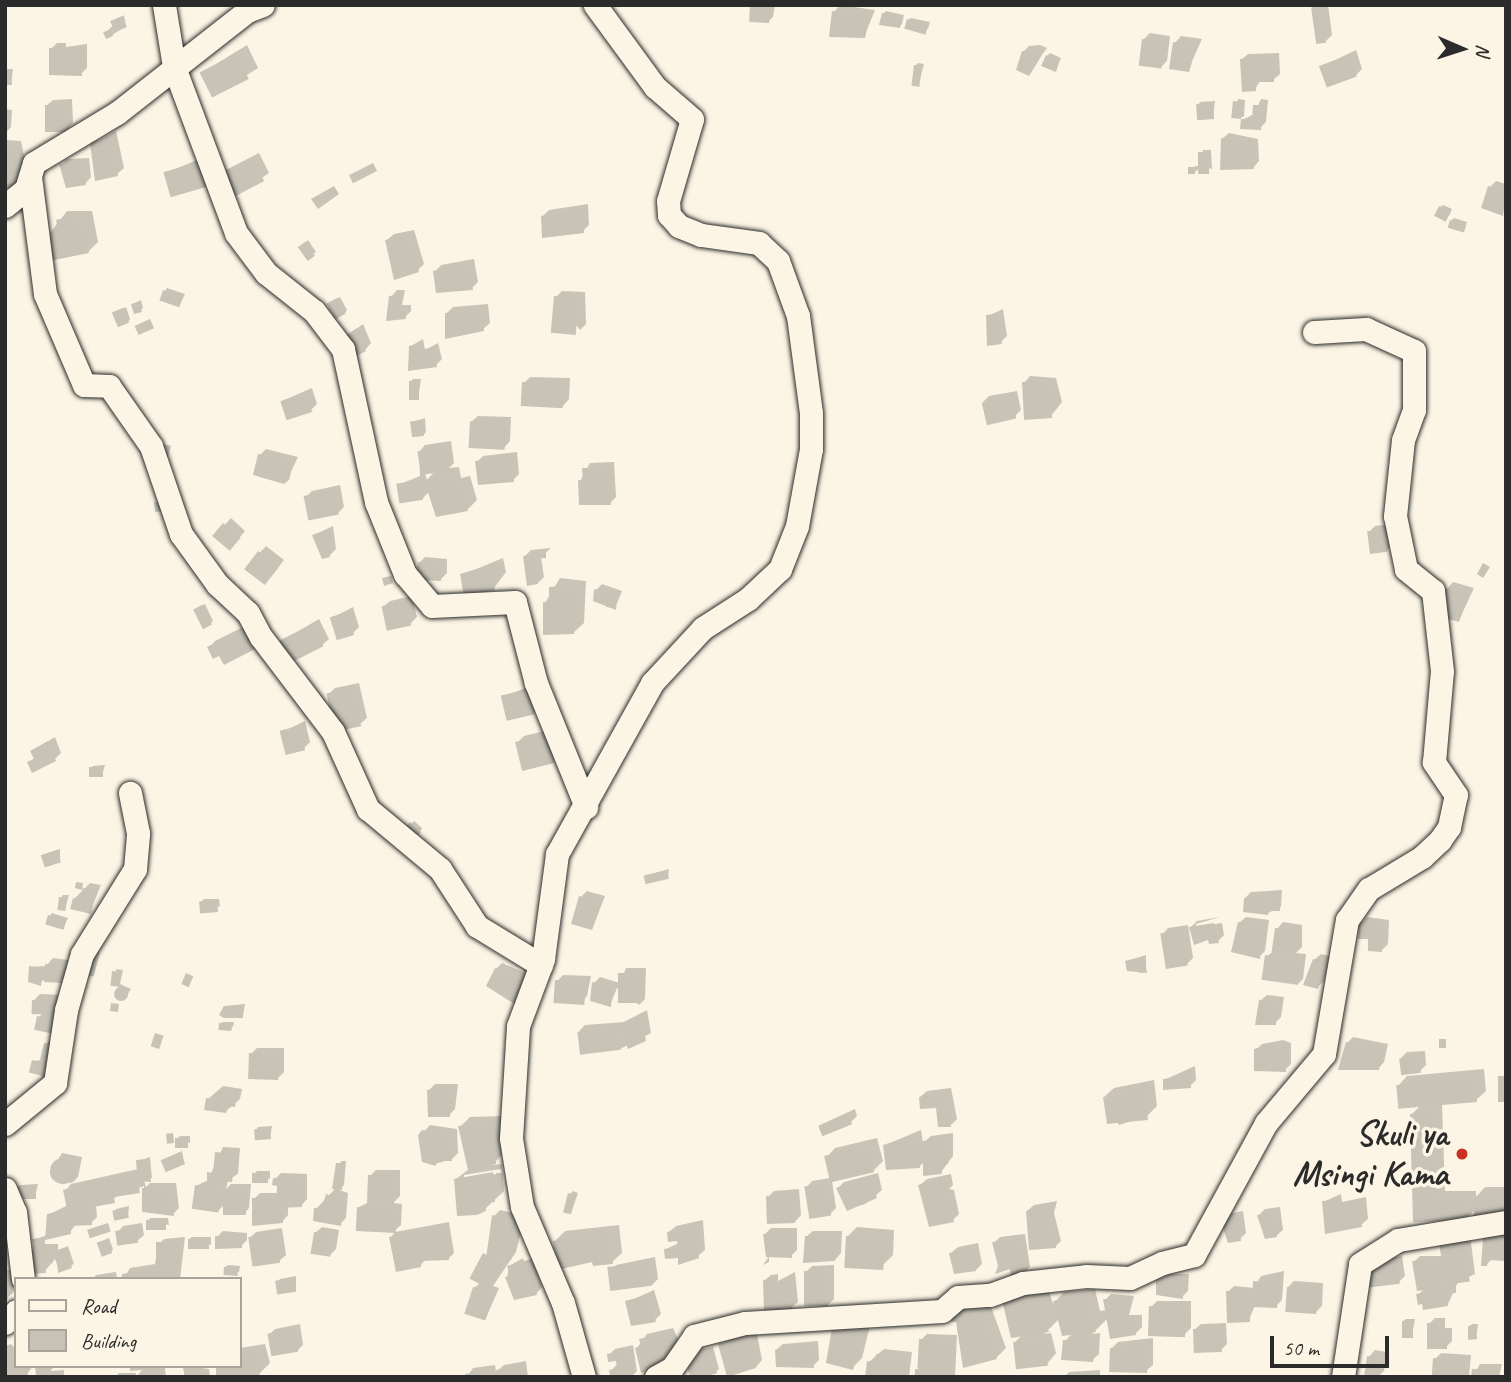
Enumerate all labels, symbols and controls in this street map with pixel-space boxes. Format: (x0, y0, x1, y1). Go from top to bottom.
north arrow (1427, 14, 1497, 84)
text: N (1471, 44, 1495, 57)
place label: Skuli ya Msingi Kama (1293, 1113, 1448, 1195)
marker: Skuli ya Msingi Kama (1454, 1146, 1470, 1162)
legend (14, 1277, 242, 1368)
text: Road (81, 1293, 116, 1319)
scale bar (1273, 1322, 1392, 1366)
text: Building (81, 1328, 136, 1354)
text: 50 m (1283, 1335, 1319, 1361)

